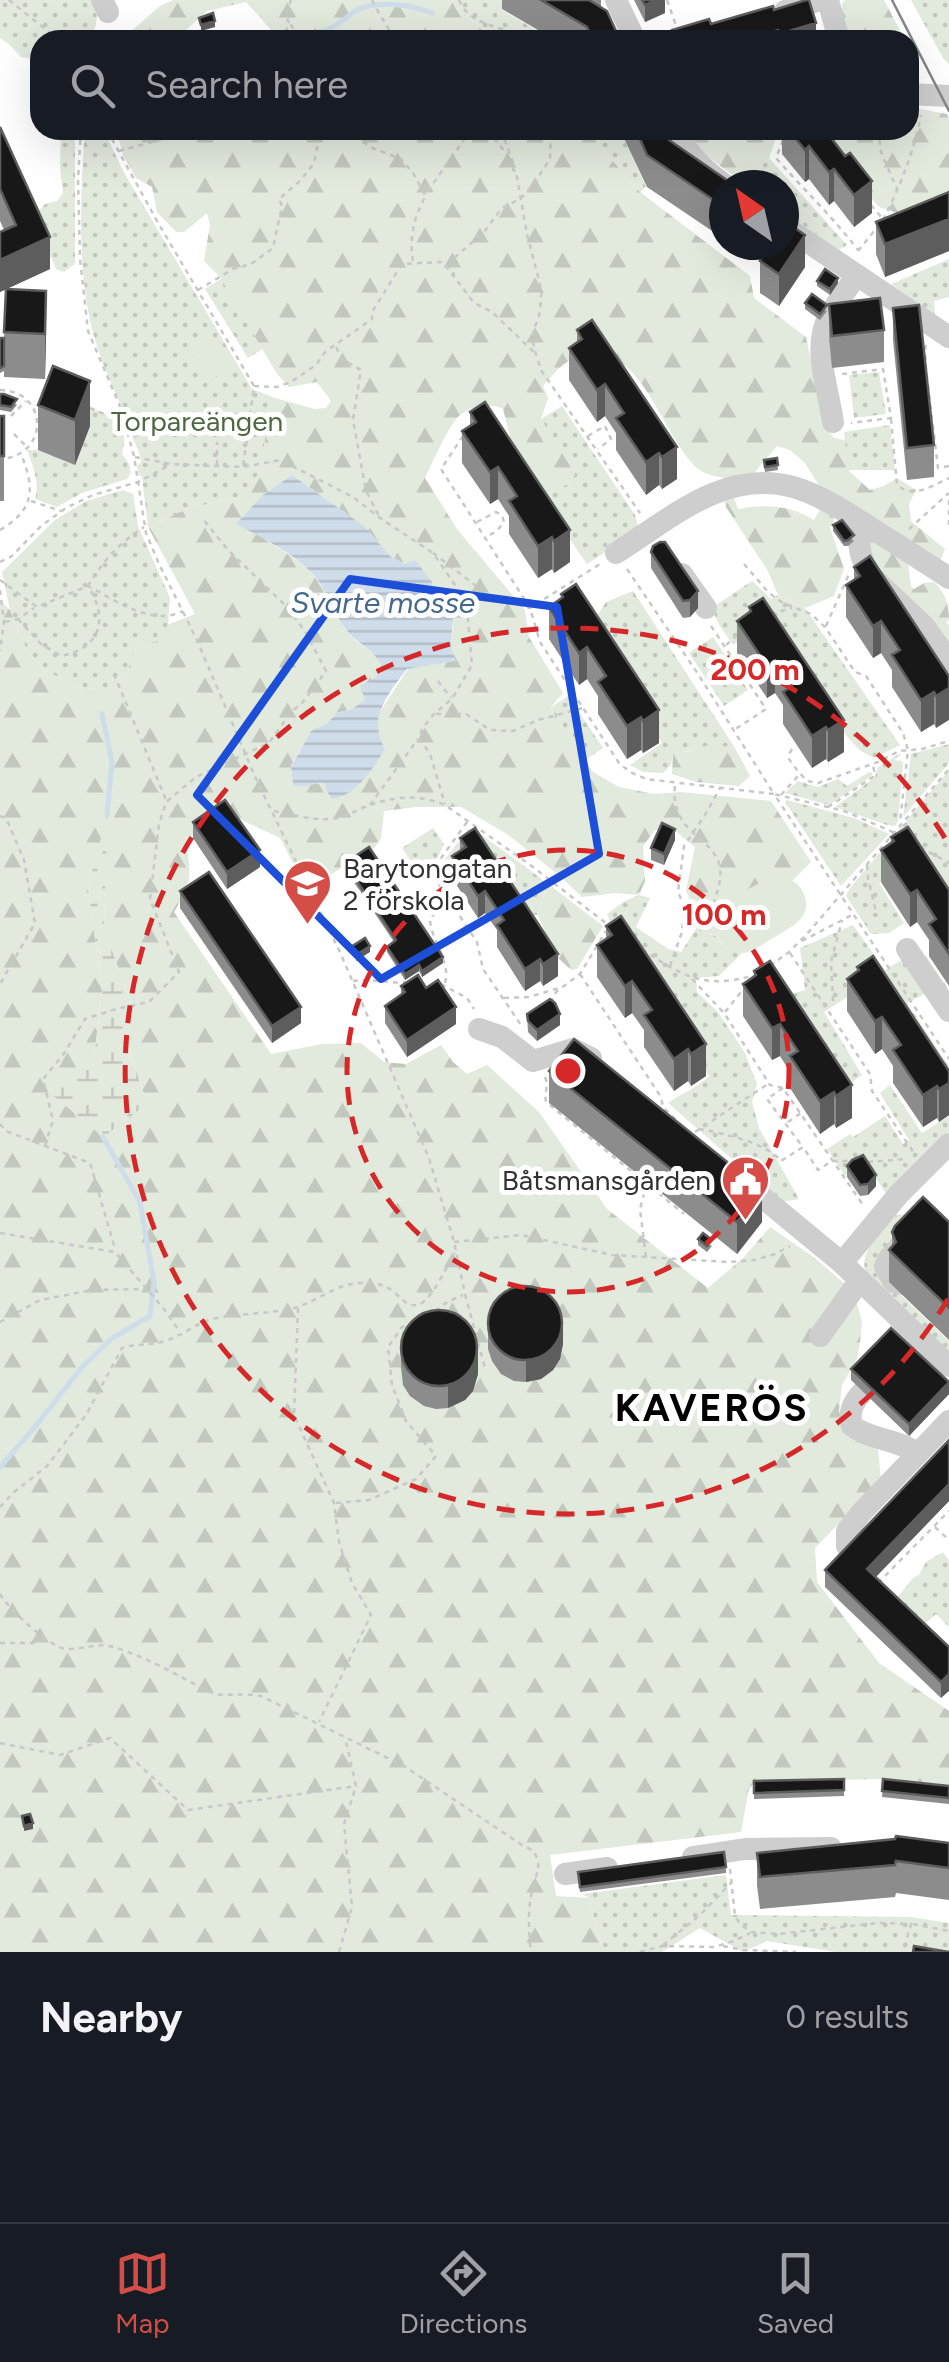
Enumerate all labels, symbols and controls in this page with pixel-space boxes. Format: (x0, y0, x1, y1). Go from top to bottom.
search box (30, 30, 919, 140)
icon: search (65, 58, 120, 113)
text: Search here (145, 62, 348, 108)
north arrow (709, 170, 799, 260)
park label: Torpareängen (111, 404, 283, 438)
water label: Svarte mosse (291, 584, 475, 621)
text: 200 m (710, 651, 800, 688)
place label: Barytongatan 2 förskola (343, 851, 512, 917)
school or university icon: Barytongatan 2 förskola (282, 858, 334, 926)
text: 100 m (682, 896, 766, 933)
centre of rings (550, 1053, 586, 1089)
public building icon: Båtsmansgården (720, 1154, 772, 1222)
place label: Båtsmansgården (502, 1163, 711, 1197)
district label: KAVERÖS (615, 1384, 809, 1431)
text: Nearby (40, 1992, 182, 2043)
text: 0 results (785, 1998, 909, 2036)
tab: Map (115, 2246, 170, 2340)
tab: Directions (400, 2246, 527, 2340)
tab: Saved (757, 2246, 834, 2340)

